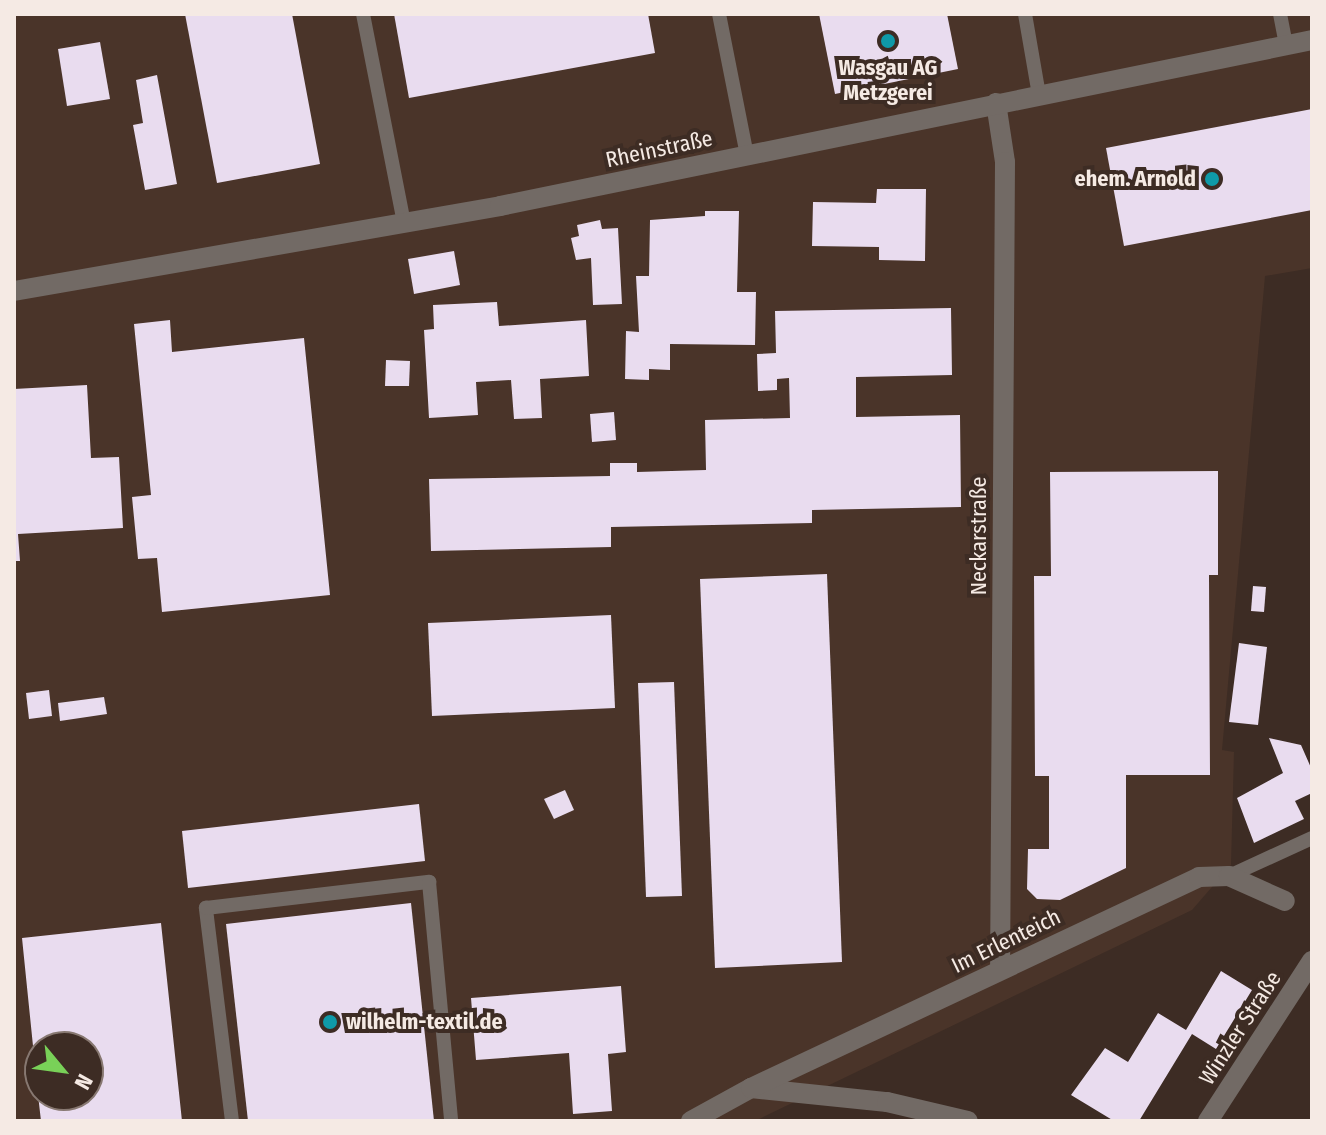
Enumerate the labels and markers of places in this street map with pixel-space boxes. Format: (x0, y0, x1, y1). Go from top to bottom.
marker: Wasgau AG Metzgerei (879, 32, 897, 50)
place label: Wasgau AG Metzgerei (839, 54, 937, 106)
place label: ehem. Arnold (1075, 166, 1196, 192)
marker: ehem. Arnold (1203, 170, 1221, 188)
place label: wilhelm-textil.de (346, 1009, 503, 1035)
marker: wilhelm-textil.de (321, 1013, 339, 1031)

